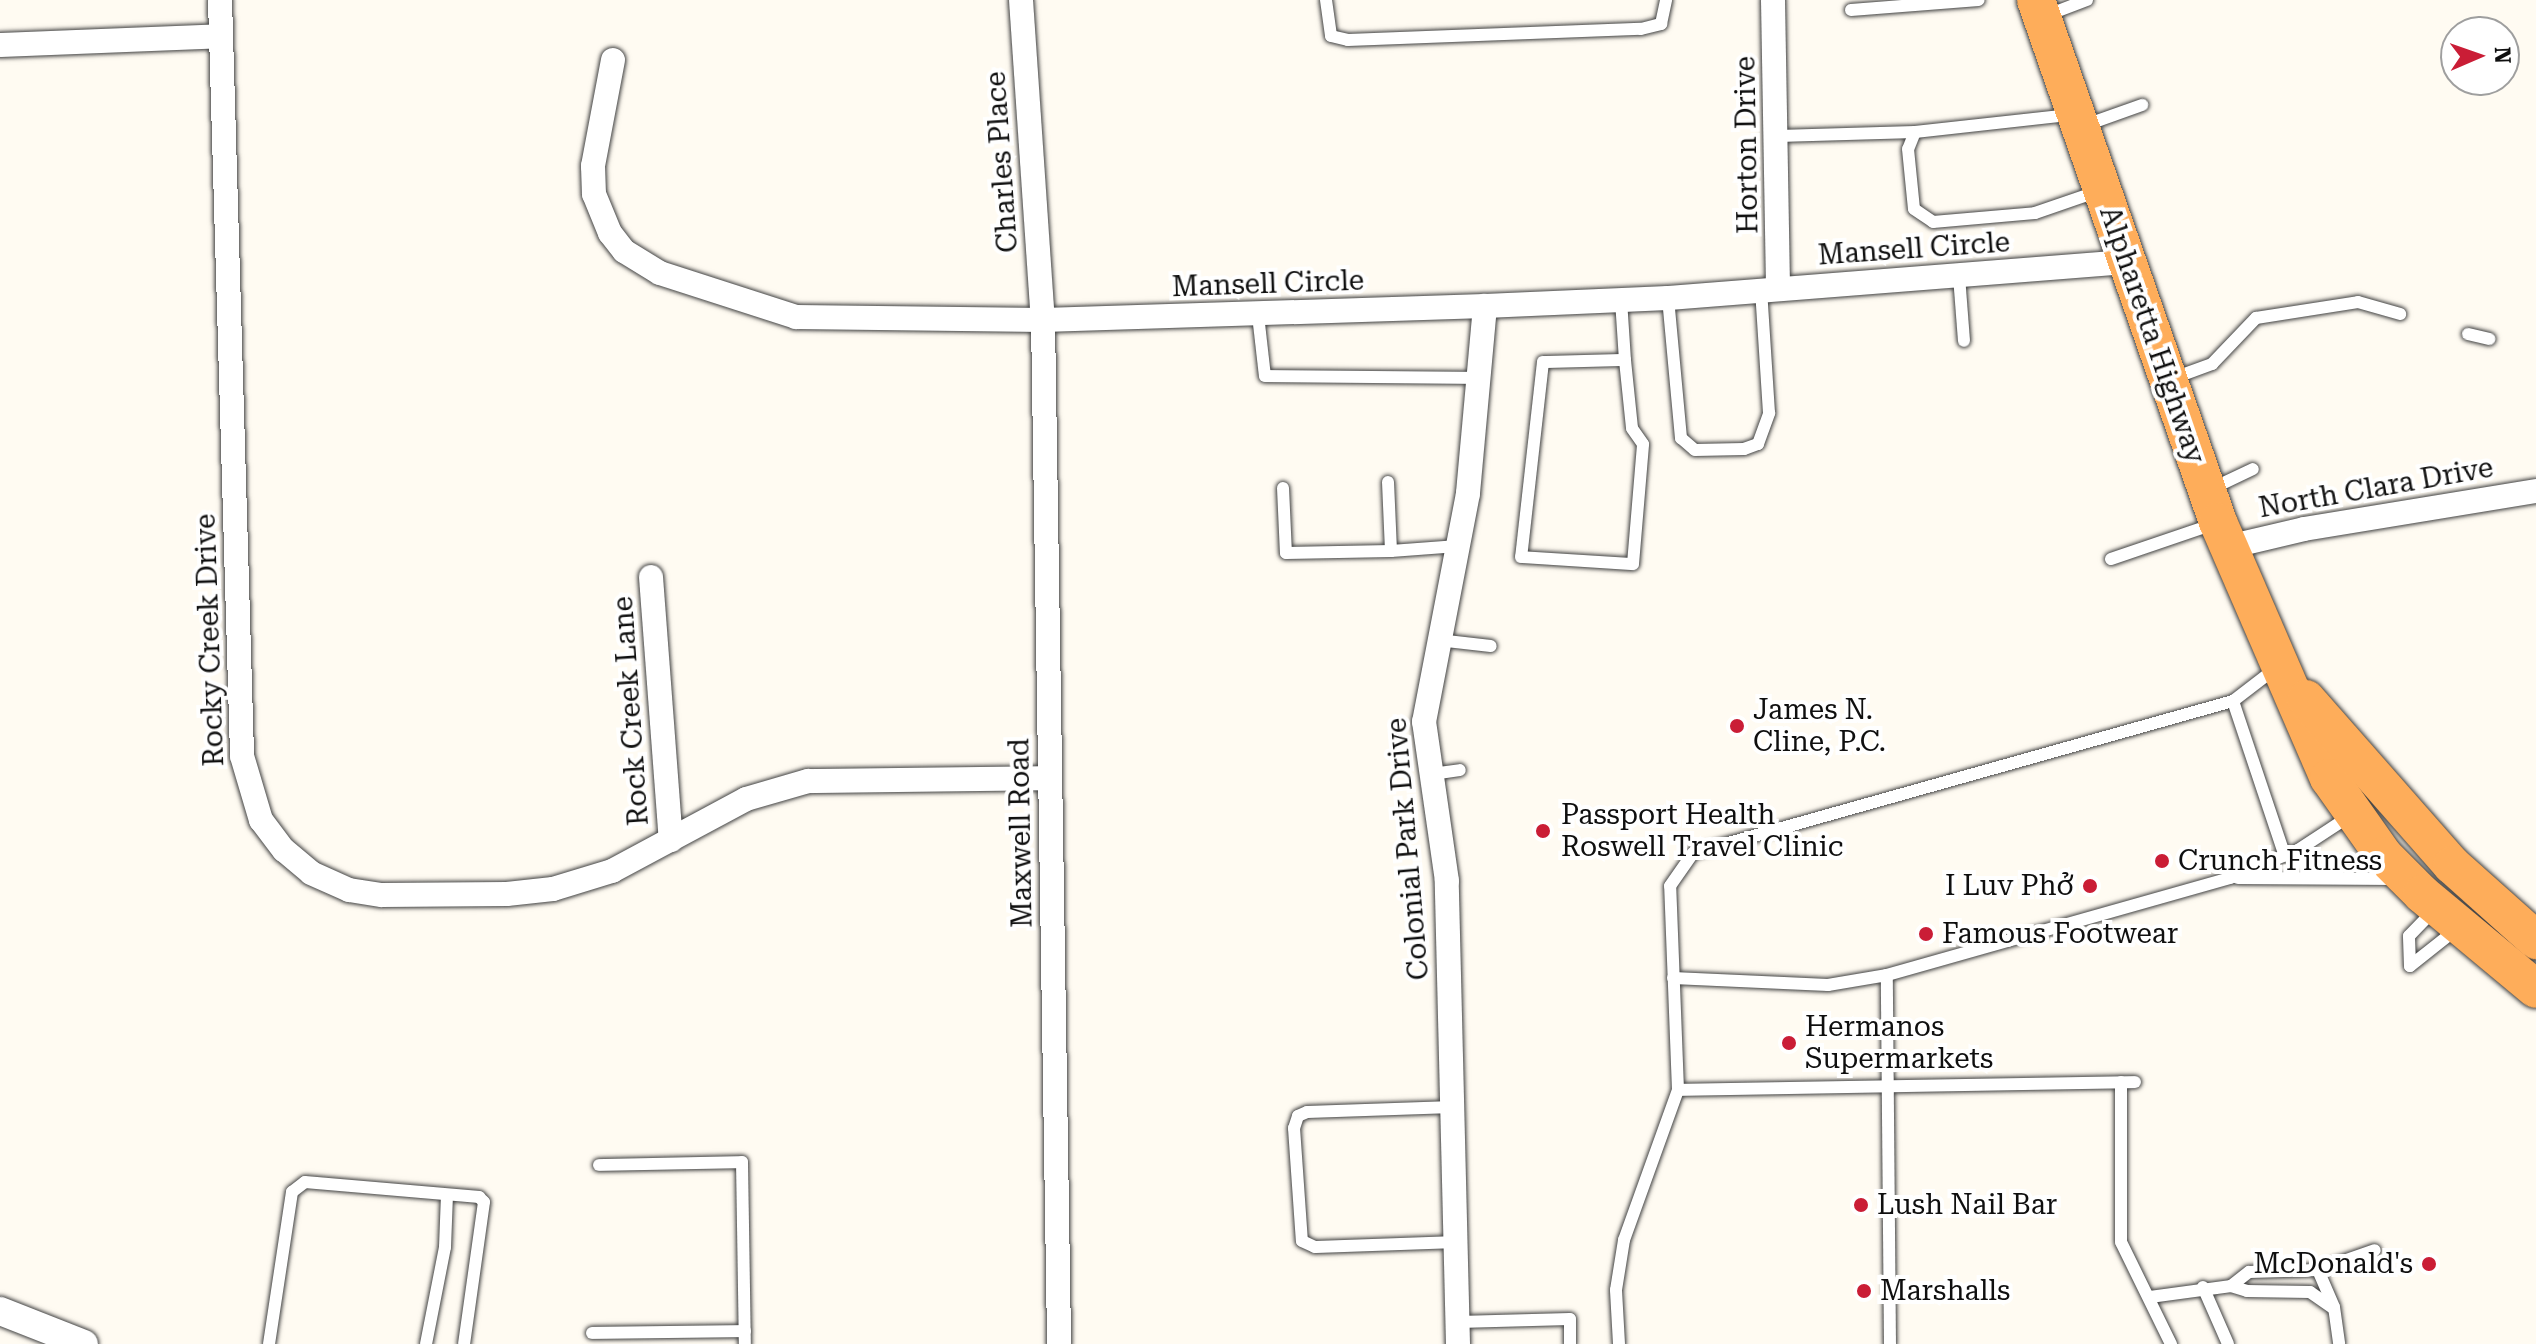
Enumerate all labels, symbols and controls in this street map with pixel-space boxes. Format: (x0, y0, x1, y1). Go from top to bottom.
north arrow (2440, 16, 2520, 96)
text: N (2490, 46, 2515, 64)
street label: Horton Drive (1729, 56, 1765, 234)
street label: Charles Place (979, 70, 1025, 254)
street label: Alpharetta Highway (2092, 202, 2212, 468)
street label: Mansell Circle (1817, 226, 2011, 272)
street label: Mansell Circle (1171, 264, 1365, 304)
street label: North Clara Drive (2256, 451, 2496, 525)
street label: Rocky Creek Drive (189, 513, 231, 767)
street label: Rock Creek Lane (606, 595, 656, 827)
place label: James N. Cline, P.C. (1753, 693, 1886, 759)
street label: Colonial Park Drive (1380, 717, 1436, 981)
marker: James N. Cline, P.C. (1728, 717, 1746, 735)
street label: Maxwell Road (1003, 738, 1039, 928)
place label: Passport Health Roswell Travel Clinic (1561, 798, 1843, 864)
marker: Passport Health Roswell Travel Clinic (1532, 820, 1554, 842)
place label: Crunch Fitness (2178, 844, 2382, 878)
marker: Crunch Fitness (2153, 852, 2171, 870)
place label: I Luv Phở (1945, 869, 2074, 903)
marker: I Luv Phở (2081, 877, 2099, 895)
place label: Famous Footwear (1942, 917, 2178, 951)
marker: Famous Footwear (1917, 925, 1935, 943)
place label: Hermanos Supermarkets (1805, 1010, 1993, 1076)
marker: Hermanos Supermarkets (1780, 1034, 1798, 1052)
place label: Lush Nail Bar (1877, 1188, 2057, 1222)
marker: Lush Nail Bar (1852, 1196, 1870, 1214)
place label: McDonald's (2253, 1247, 2413, 1281)
marker: McDonald's (2420, 1255, 2438, 1273)
place label: Marshalls (1880, 1274, 2010, 1308)
marker: Marshalls (1855, 1282, 1873, 1300)

